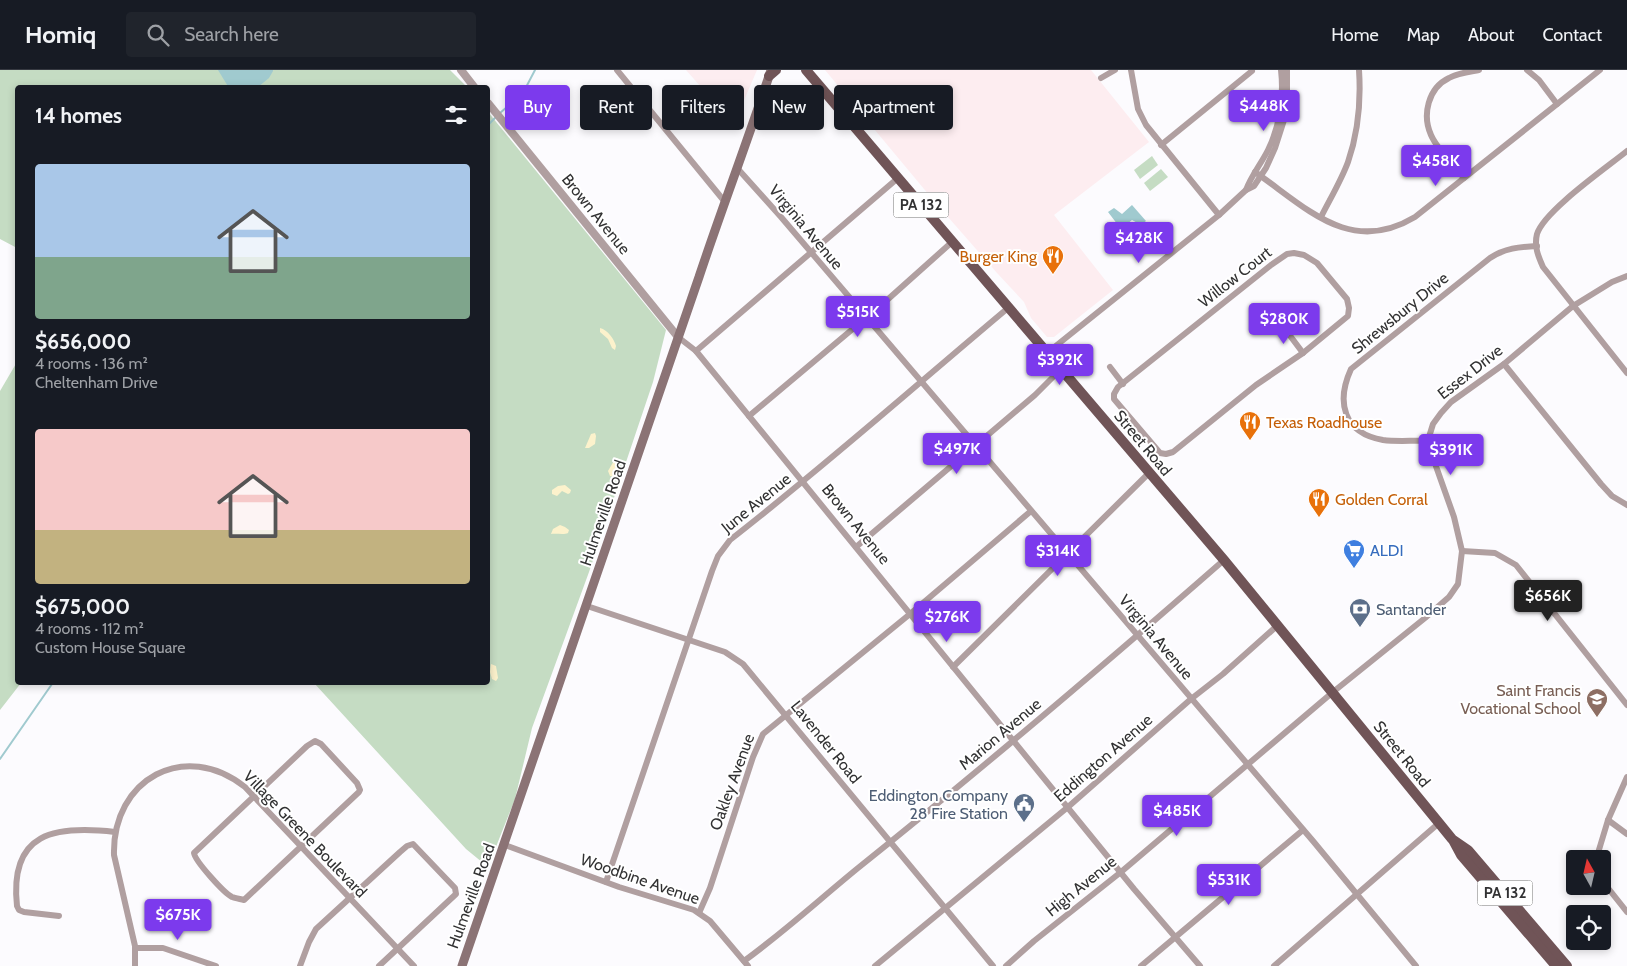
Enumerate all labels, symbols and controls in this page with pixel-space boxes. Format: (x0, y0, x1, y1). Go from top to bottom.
search box (126, 12, 476, 57)
text: Homiq (25, 20, 96, 49)
icon: search (144, 21, 172, 49)
text: Search here (184, 23, 279, 46)
text: Home (1331, 24, 1379, 46)
text: Map (1407, 24, 1440, 46)
text: About (1468, 24, 1514, 46)
text: Contact (1542, 24, 1602, 46)
chip: Buy (505, 85, 570, 130)
chip: Rent (580, 85, 652, 130)
chip: Filters (662, 85, 744, 130)
chip: New (754, 85, 824, 130)
chip: Apartment (834, 85, 953, 130)
pin: $448K (1229, 90, 1299, 132)
text: $448K (1240, 96, 1288, 115)
icon: filters (442, 101, 470, 129)
text: 14 homes (35, 103, 122, 128)
pin: $458K (1401, 144, 1471, 187)
text: $458K (1412, 151, 1460, 170)
street label: Brown Avenue (558, 170, 634, 258)
street label: Virginia Avenue (765, 181, 847, 273)
road number: PA 132 (894, 192, 948, 218)
icon: home (208, 196, 298, 286)
pin: $428K (1104, 222, 1174, 264)
text: $428K (1115, 228, 1163, 247)
street label: Willow Court (1195, 242, 1276, 311)
restaurant icon: Burger King (1041, 244, 1065, 275)
place label: Burger King (960, 247, 1038, 266)
street label: Shrewsbury Drive (1348, 268, 1452, 358)
pin: $515K (823, 296, 893, 338)
text: $515K (837, 302, 879, 321)
pin: $280K (1249, 302, 1319, 345)
text: $280K (1260, 309, 1308, 328)
text: $656,000 (35, 329, 131, 354)
street label: Essex Drive (1434, 341, 1506, 403)
pin: $392K (1025, 344, 1095, 386)
text: $392K (1037, 350, 1083, 369)
text: 4 rooms · 136 m² (35, 354, 148, 373)
text: Cheltenham Drive (35, 373, 158, 392)
street label: Street Road (1110, 406, 1176, 480)
restaurant icon: Texas Roadhouse (1238, 410, 1262, 441)
place label: Texas Roadhouse (1266, 413, 1382, 432)
pin: $497K (922, 432, 992, 475)
pin: $391K (1416, 434, 1486, 476)
text: $497K (934, 439, 980, 458)
text: $391K (1430, 440, 1472, 459)
street label: Hulmeville Road (576, 458, 630, 568)
icon: home (208, 461, 298, 551)
street label: June Avenue (717, 469, 795, 537)
street label: Brown Avenue (818, 480, 894, 568)
restaurant icon: Golden Corral (1307, 487, 1331, 518)
place label: Golden Corral (1335, 490, 1428, 509)
pin: $314K (1023, 534, 1093, 577)
supermarket icon: ALDI (1342, 538, 1366, 569)
text: $314K (1036, 541, 1080, 560)
place label: ALDI (1370, 541, 1404, 560)
pin: $656K (1513, 580, 1583, 622)
text: $656K (1525, 586, 1571, 605)
street label: Virginia Avenue (1115, 591, 1197, 683)
text: $675,000 (35, 594, 130, 619)
bank icon: Santander (1348, 597, 1372, 628)
pin: $276K (912, 600, 982, 643)
place label: Santander (1376, 600, 1447, 619)
text: $276K (925, 607, 969, 626)
text: 4 rooms · 112 m² (35, 619, 144, 638)
text: Custom House Square (35, 638, 185, 657)
place label: Saint Francis Vocational School (1460, 681, 1581, 718)
school or university icon: Saint Francis Vocational School (1585, 687, 1609, 718)
street label: Marion Avenue (955, 694, 1045, 774)
street label: Lavender Road (787, 697, 865, 787)
street label: Eddington Avenue (1050, 710, 1156, 806)
street label: Street Road (1370, 717, 1434, 791)
street label: Oakley Avenue (706, 731, 758, 833)
street label: Village Greene Boulevard (239, 767, 371, 901)
place label: Eddington Company 28 Fire Station (869, 786, 1008, 823)
public building icon: Eddington Company 28 Fire Station (1012, 792, 1036, 823)
pin: $485K (1142, 794, 1212, 837)
text: $485K (1153, 801, 1201, 820)
street label: Hulmeville Road (443, 841, 499, 951)
street label: Woodbine Avenue (578, 850, 702, 908)
north arrow (1566, 850, 1611, 895)
map controls (1566, 850, 1611, 950)
street label: High Avenue (1042, 852, 1120, 920)
pin: $531K (1194, 864, 1264, 906)
text: $531K (1208, 870, 1250, 889)
road number: PA 132 (1478, 880, 1532, 906)
pin: $675K (143, 898, 213, 941)
text: $675K (155, 905, 201, 924)
button: locate (1566, 905, 1611, 950)

